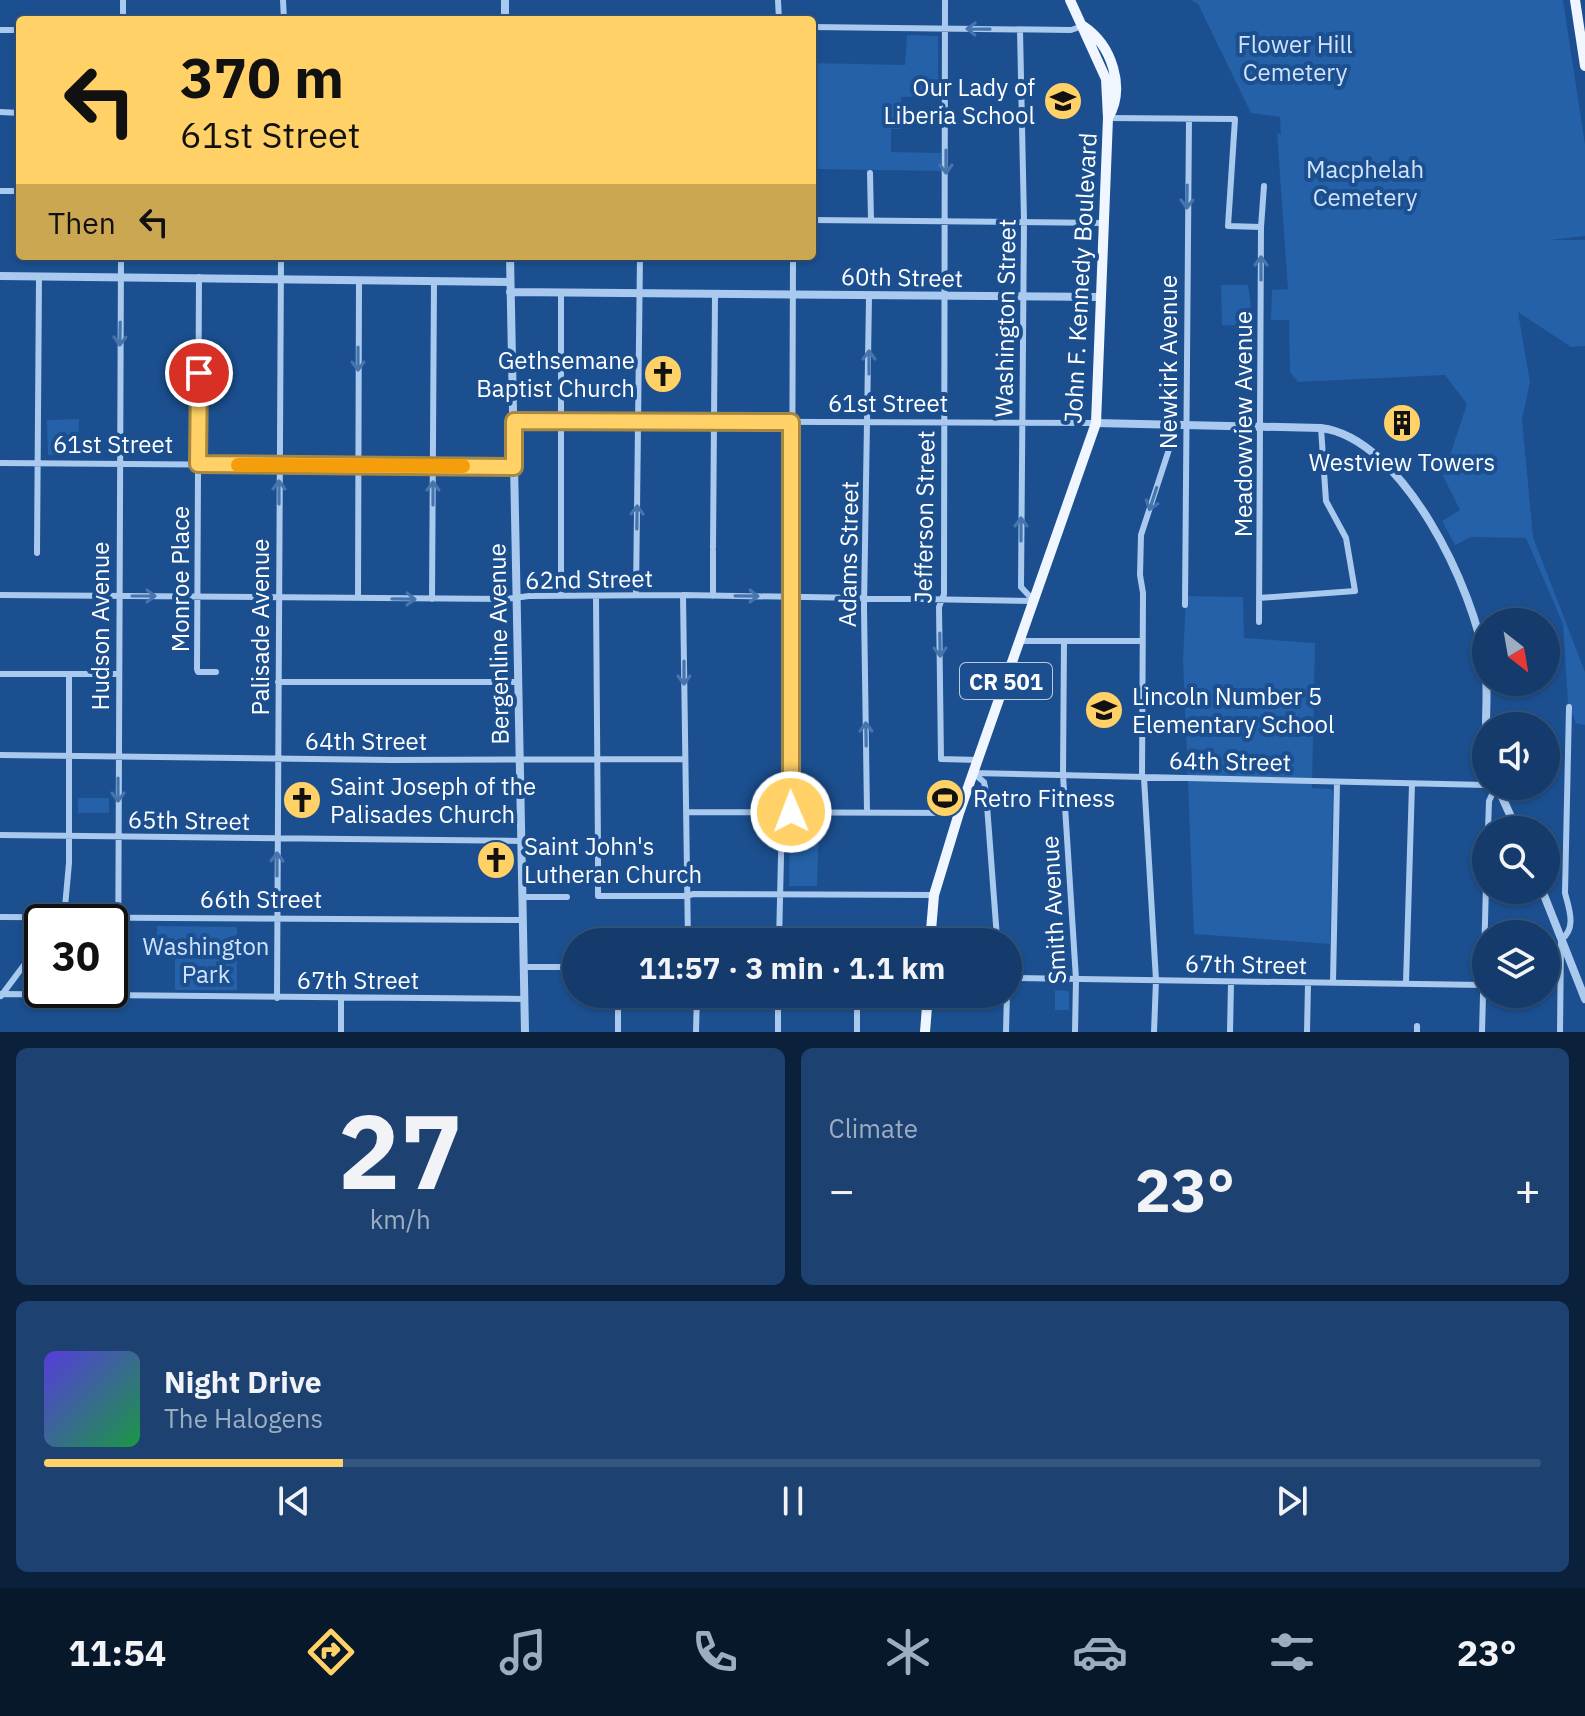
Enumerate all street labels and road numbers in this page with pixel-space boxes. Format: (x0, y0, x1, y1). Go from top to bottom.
street label: John F. Kennedy Boulevard (1056, 132, 1104, 424)
street label: Washington Street (987, 218, 1023, 418)
street label: 60th Street (841, 260, 963, 294)
street label: Newkirk Avenue (1152, 275, 1184, 449)
street label: Meadowview Avenue (1227, 311, 1259, 537)
street label: 61st Street (828, 387, 948, 419)
street label: 61st Street (53, 428, 173, 460)
street label: Jefferson Street (906, 430, 942, 604)
street label: Adams Street (831, 481, 865, 627)
street label: Monroe Place (164, 506, 196, 652)
street label: Palisade Avenue (244, 538, 276, 716)
street label: Hudson Avenue (84, 541, 116, 711)
street label: Bergenline Avenue (480, 543, 516, 745)
street label: 62nd Street (525, 562, 653, 596)
road number: CR 501 (960, 663, 1052, 699)
street label: 64th Street (305, 725, 427, 757)
street label: 64th Street (1169, 744, 1291, 778)
street label: 65th Street (128, 803, 250, 837)
street label: Smith Avenue (1033, 835, 1073, 985)
street label: 66th Street (200, 883, 322, 915)
street label: 67th Street (1185, 947, 1307, 981)
street label: 67th Street (297, 964, 419, 996)

